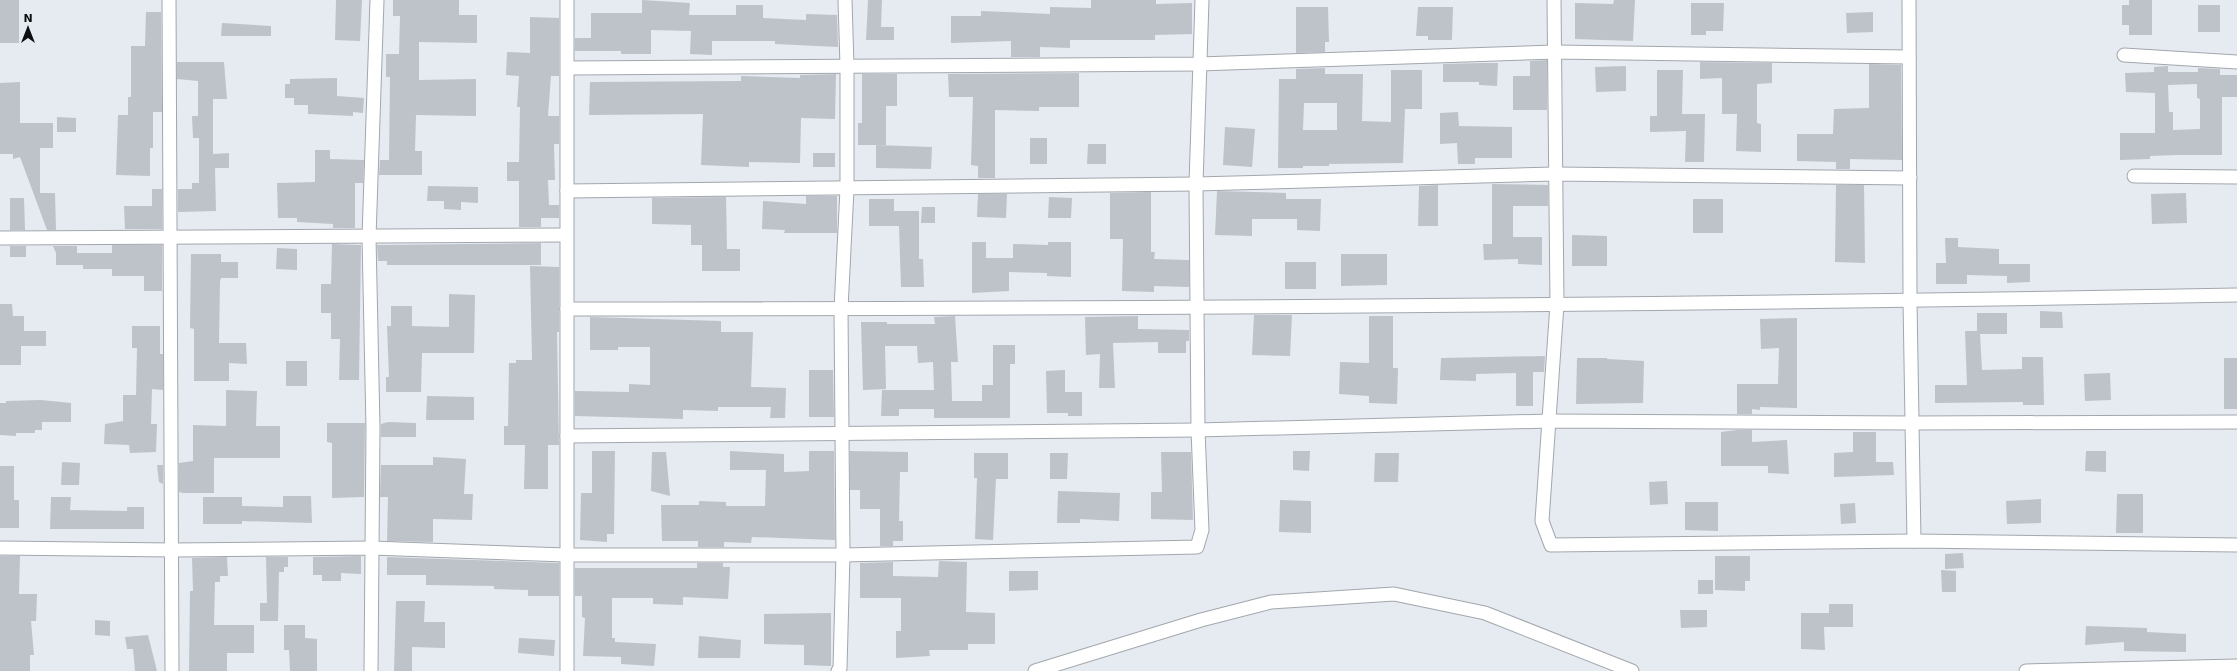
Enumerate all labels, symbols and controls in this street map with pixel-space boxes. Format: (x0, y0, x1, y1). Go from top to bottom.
north arrow (8, 8, 48, 48)
text: N (23, 12, 33, 25)

